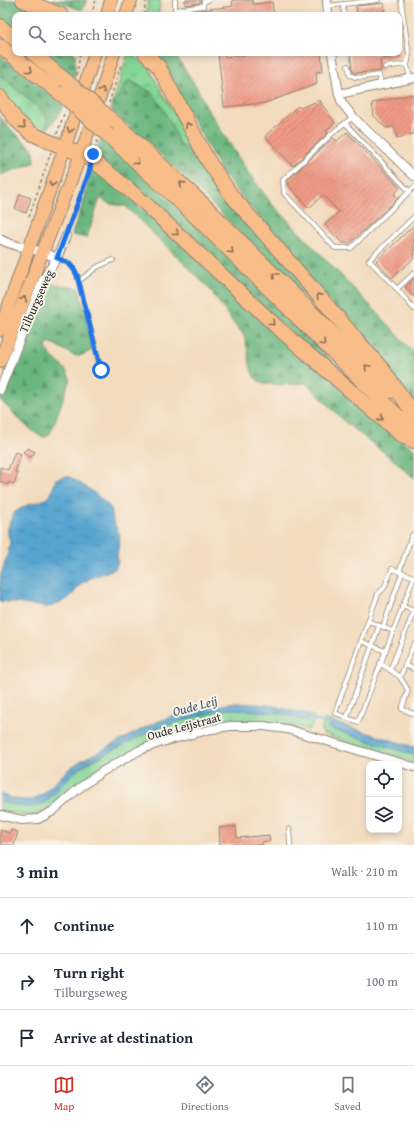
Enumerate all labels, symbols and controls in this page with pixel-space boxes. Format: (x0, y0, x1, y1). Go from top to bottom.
search box (12, 12, 402, 56)
icon: search (26, 23, 48, 45)
text: Search here (58, 24, 132, 45)
one-way arrow (26, 65, 33, 72)
one-way arrow (97, 87, 106, 94)
one-way arrow (18, 121, 26, 129)
one-way arrow (186, 121, 193, 129)
one-way arrow (66, 127, 75, 134)
route end (84, 145, 102, 163)
one-way arrow (132, 157, 139, 164)
one-way arrow (48, 180, 56, 187)
one-way arrow (179, 182, 187, 189)
one-way arrow (171, 228, 179, 236)
one-way arrow (226, 246, 234, 254)
street label: Tilburgseweg (15, 267, 57, 335)
one-way arrow (272, 272, 280, 280)
one-way arrow (317, 294, 324, 301)
one-way arrow (20, 295, 28, 302)
one-way arrow (267, 319, 275, 326)
one-way arrow (318, 338, 326, 345)
route start (92, 361, 110, 379)
one-way arrow (364, 364, 372, 372)
one-way arrow (376, 413, 384, 420)
water label: Oude Leij (170, 691, 220, 721)
street label: Oude Leijstraat (145, 708, 224, 744)
map controls (366, 761, 402, 833)
button: locate (366, 761, 402, 797)
button: layers (366, 797, 402, 833)
text: 3 min (16, 859, 58, 884)
text: Walk · 210 m (331, 862, 398, 881)
icon: ahead (16, 915, 38, 937)
text: Continue (54, 915, 115, 936)
text: 110 m (366, 916, 398, 935)
text: Turn right (54, 962, 125, 983)
icon: right (16, 971, 38, 993)
text: 100 m (366, 972, 398, 991)
text: Tilburgseweg (54, 983, 127, 1002)
icon: arrive (16, 1027, 38, 1049)
text: Arrive at destination (54, 1027, 193, 1048)
tab: Map (53, 1074, 75, 1114)
tab: Directions (181, 1074, 228, 1114)
tab: Saved (334, 1074, 361, 1114)

